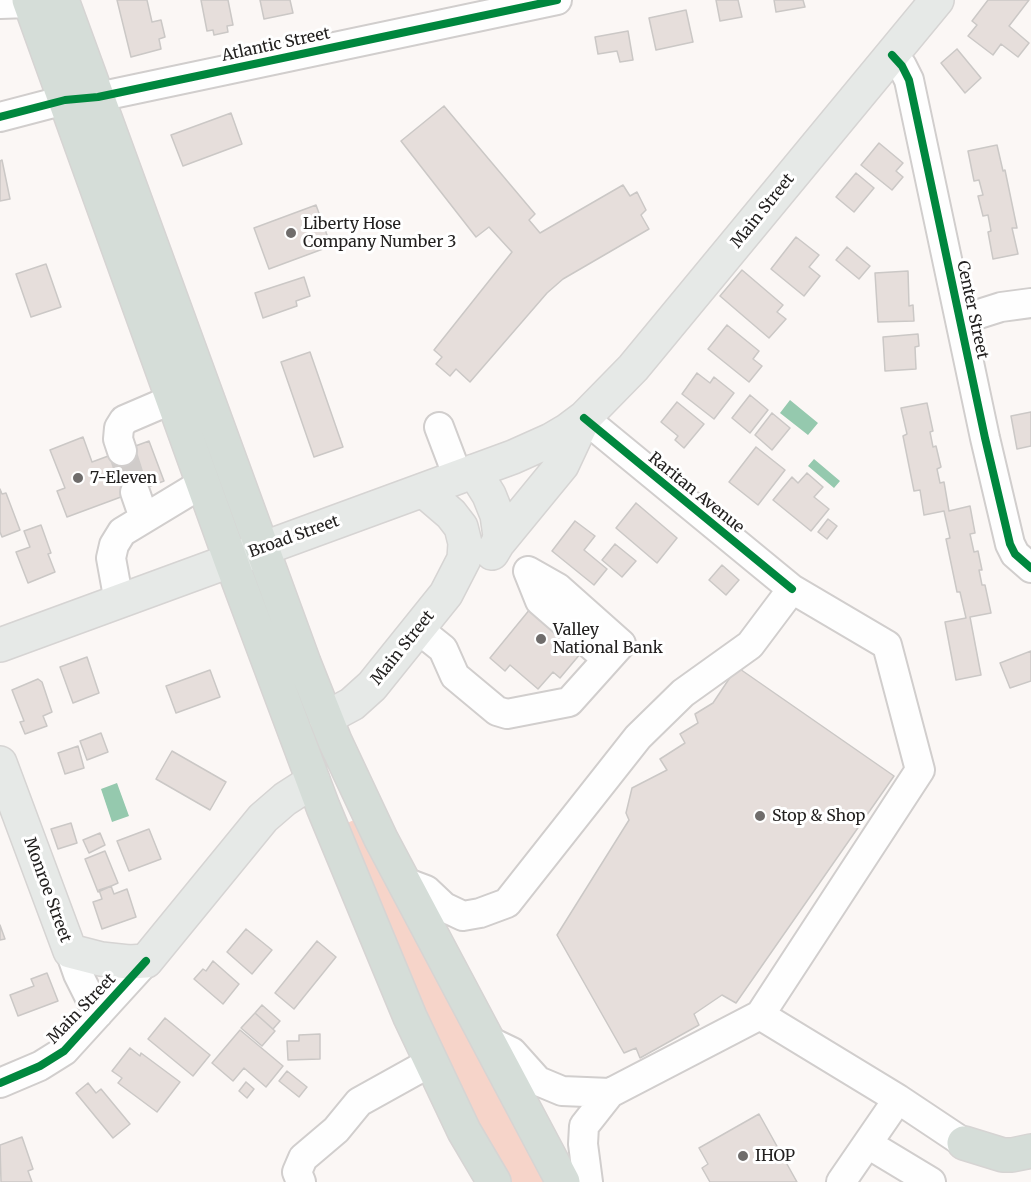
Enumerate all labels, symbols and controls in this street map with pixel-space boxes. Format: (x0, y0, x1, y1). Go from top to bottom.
street label: Atlantic Street (220, 24, 332, 66)
street label: Main Street (727, 170, 799, 252)
place label: Liberty Hose Company Number 3 (303, 214, 456, 252)
marker: Liberty Hose Company Number 3 (284, 226, 298, 240)
street label: Center Street (952, 259, 992, 361)
street label: Raritan Avenue (644, 449, 748, 537)
place label: 7-Eleven (90, 468, 157, 488)
marker: 7-Eleven (71, 471, 85, 485)
street label: Broad Street (246, 512, 342, 562)
street label: Main Street (367, 607, 439, 689)
place label: Valley National Bank (553, 620, 663, 658)
marker: Valley National Bank (534, 632, 548, 646)
place label: Stop & Shop (772, 806, 865, 826)
marker: Stop & Shop (753, 809, 767, 823)
street label: Monroe Street (19, 835, 75, 945)
street label: Main Street (44, 970, 120, 1048)
place label: IHOP (755, 1146, 795, 1166)
marker: IHOP (736, 1149, 750, 1163)

